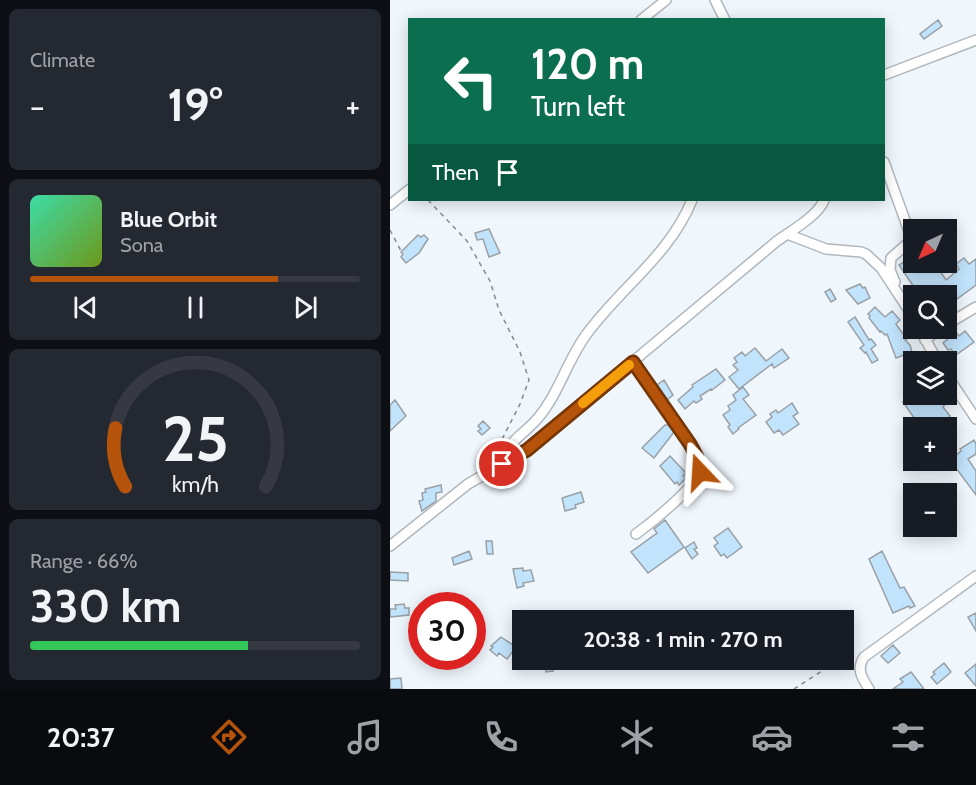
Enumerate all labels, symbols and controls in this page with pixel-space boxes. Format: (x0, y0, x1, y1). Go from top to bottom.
text: 120 m (531, 38, 644, 90)
icon: left (432, 42, 510, 120)
text: Climate (30, 48, 95, 72)
text: 19° (168, 78, 222, 132)
text: − (30, 86, 45, 126)
text: + (345, 86, 360, 126)
text: Turn left (531, 90, 625, 123)
icon: arrive (491, 156, 524, 189)
text: Then (432, 159, 479, 186)
text: Blue Orbit (120, 206, 217, 233)
north arrow (903, 219, 957, 273)
map controls (903, 219, 957, 537)
text: Sona (120, 233, 163, 257)
button: search (903, 285, 957, 339)
icon: previous (69, 291, 102, 324)
icon: pause (179, 291, 212, 324)
icon: next (289, 291, 322, 324)
button: layers (903, 351, 957, 405)
text: 25 (162, 401, 228, 477)
button: + (903, 417, 957, 471)
pin (476, 438, 527, 489)
position arrow (668, 440, 732, 504)
icon: arrive (485, 447, 518, 480)
text: km/h (172, 471, 218, 497)
button: − (903, 483, 957, 537)
text: Range · 66% (30, 549, 137, 573)
text: 330 km (30, 579, 181, 633)
speed limit sign: 30 (408, 592, 486, 670)
text: 20:38 · 1 min · 270 m (583, 626, 783, 653)
icon: directions (208, 716, 250, 758)
icon: music (344, 716, 386, 758)
icon: phone (480, 716, 522, 758)
icon: climate (616, 716, 658, 758)
icon: car (751, 716, 793, 758)
icon: filters (887, 716, 929, 758)
text: 20:37 (47, 721, 115, 754)

